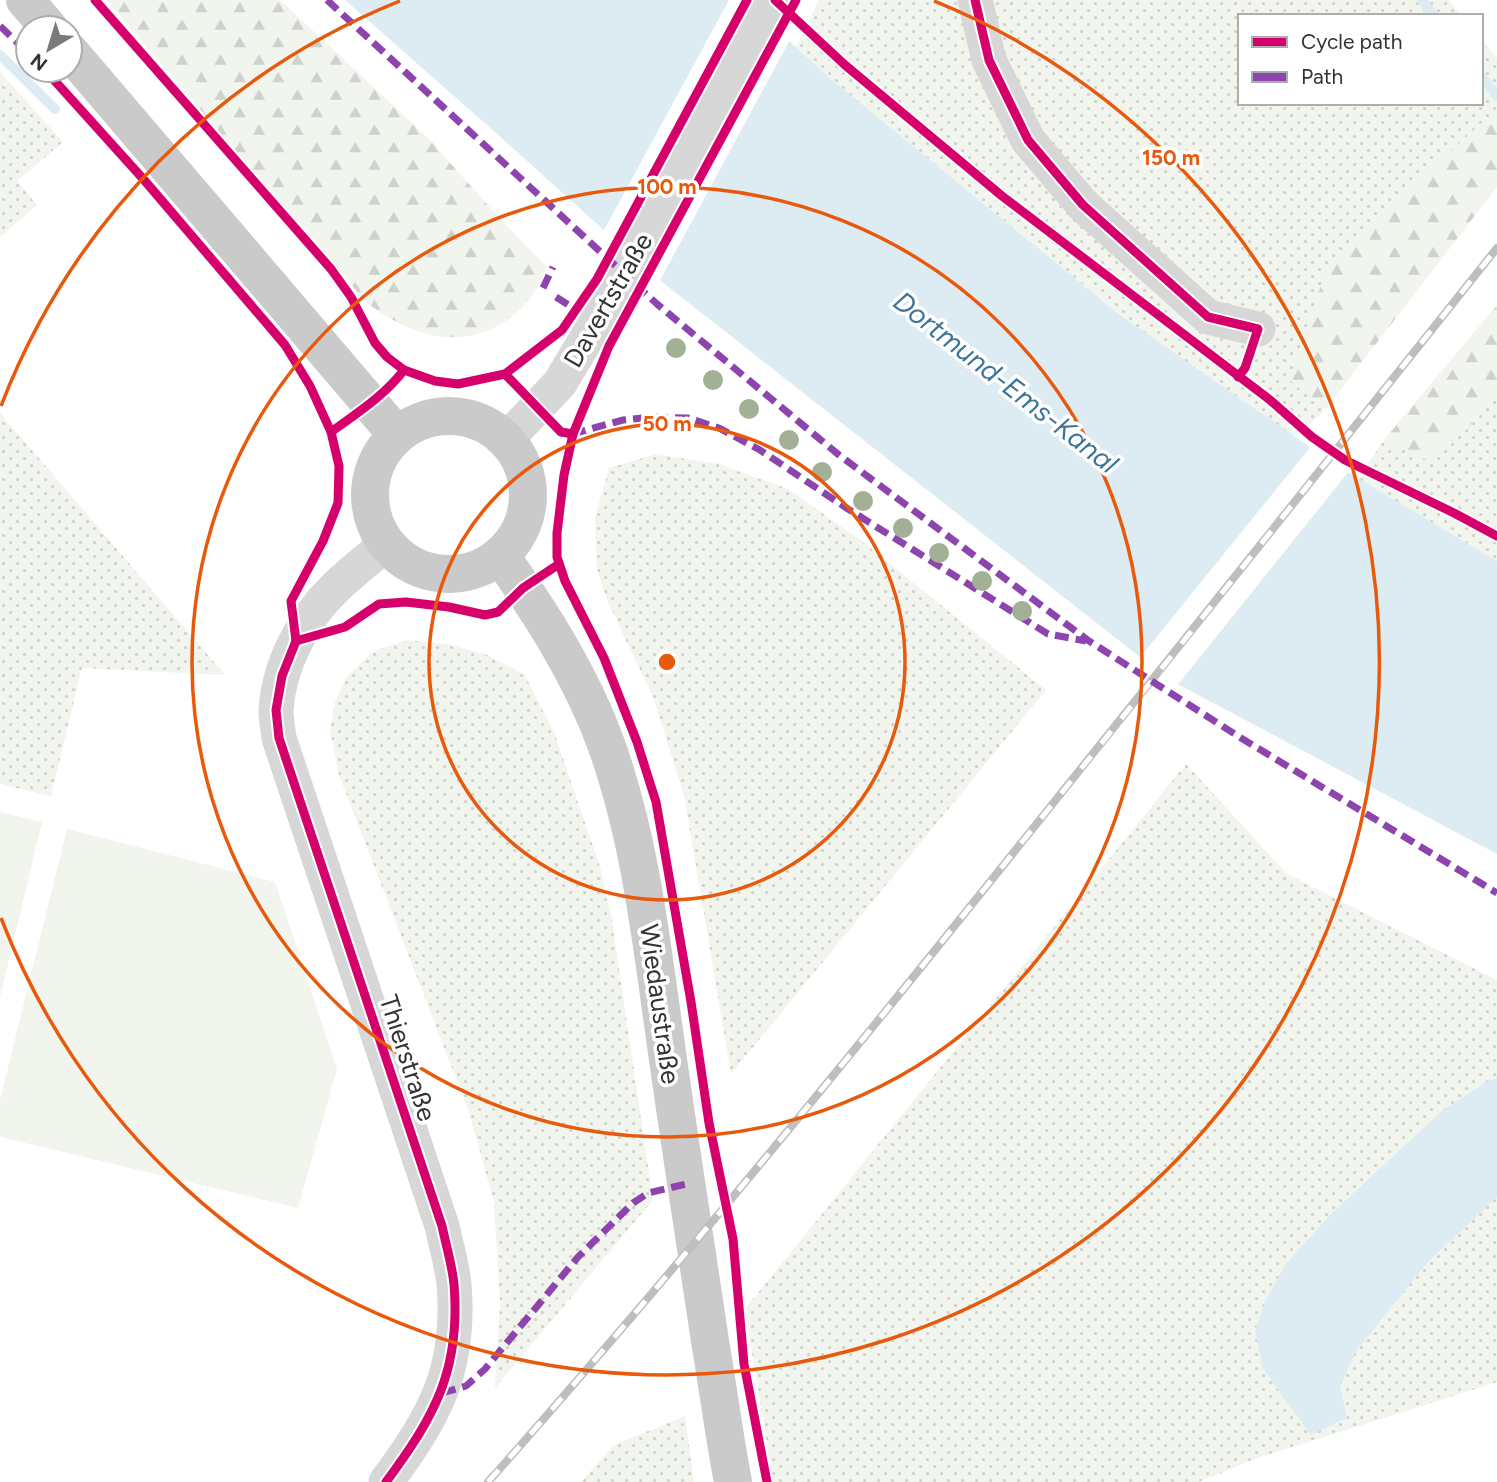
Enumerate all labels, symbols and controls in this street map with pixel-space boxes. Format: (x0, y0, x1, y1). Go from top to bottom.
north arrow (14, 14, 84, 84)
legend (1238, 14, 1483, 105)
text: Cycle path (1301, 29, 1402, 54)
text: N (26, 48, 52, 76)
text: Path (1301, 64, 1343, 89)
text: 150 m (1142, 145, 1200, 170)
text: 100 m (637, 174, 697, 199)
street label: Davertstraße (557, 227, 659, 373)
water label: Dortmund-Ems-Kanal (887, 284, 1126, 481)
text: 50 m (642, 411, 692, 436)
centre of rings (655, 650, 679, 674)
street label: Wiedaustraße (633, 922, 687, 1086)
street label: Thierstraße (373, 991, 443, 1125)

